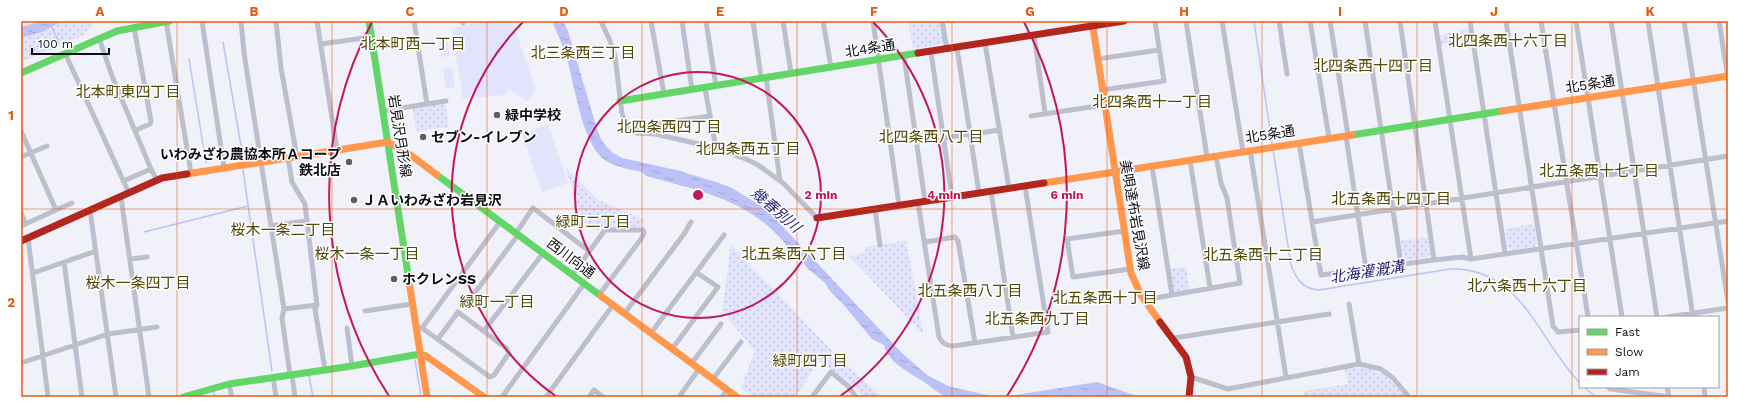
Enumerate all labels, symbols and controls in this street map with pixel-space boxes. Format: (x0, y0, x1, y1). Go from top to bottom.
text: A (96, 4, 105, 19)
text: B (250, 4, 259, 19)
text: C (406, 4, 415, 19)
text: D (559, 4, 569, 19)
text: E (716, 4, 724, 19)
text: F (870, 4, 878, 19)
text: G (1025, 4, 1035, 19)
text: H (1179, 4, 1189, 19)
text: I (1338, 4, 1342, 19)
text: J (1490, 4, 1498, 19)
text: K (1645, 4, 1655, 19)
scale bar (32, 30, 109, 56)
district label: 北四条西十六丁目 (1448, 32, 1568, 50)
district label: 北本町西一丁目 (360, 35, 466, 53)
street label: 北4条通 (844, 36, 896, 60)
text: 100 m (38, 37, 73, 51)
district label: 北三条西三丁目 (530, 44, 636, 62)
district label: 北四条西十四丁目 (1313, 57, 1433, 75)
street label: 北5条通 (1564, 72, 1616, 96)
district label: 北本町東四丁目 (75, 83, 181, 101)
street label: 岩見沢月形線 (386, 93, 414, 179)
district label: 北四条西十一丁目 (1092, 93, 1212, 111)
place label: 緑中学校 (505, 107, 561, 123)
text: 1 (8, 108, 14, 123)
marker: 緑中学校 (492, 110, 502, 120)
district label: 北四条西四丁目 (616, 118, 722, 136)
street label: 北5条通 (1244, 122, 1296, 146)
district label: 北四条西八丁目 (878, 128, 984, 146)
place label: セブン-イレブン (431, 129, 536, 145)
marker: セブン-イレブン (418, 132, 428, 142)
district label: 北四条西五丁目 (695, 140, 801, 158)
place label: いわみざわ農協本所Ａコープ 鉄北店 (160, 146, 341, 178)
marker: いわみざわ農協本所Ａコープ 鉄北店 (344, 157, 354, 167)
street label: 美唄達布岩見沢線 (1117, 158, 1153, 272)
district label: 北五条西十七丁目 (1539, 162, 1659, 180)
water label: 幾春別川 (747, 184, 806, 238)
centre of rings (691, 188, 705, 202)
text: 2 min (805, 188, 837, 202)
text: 4 min (927, 188, 961, 202)
text: 6 min (1050, 188, 1084, 202)
district label: 北五条西十四丁目 (1331, 190, 1451, 208)
place label: ＪＡいわみざわ岩見沢 (362, 192, 502, 208)
marker: ＪＡいわみざわ岩見沢 (349, 195, 359, 205)
district label: 緑町二丁目 (555, 213, 631, 231)
district label: 桜木一条二丁目 (230, 221, 336, 239)
street label: 西川向通 (544, 235, 598, 281)
district label: 桜木一条一丁目 (314, 245, 420, 263)
district label: 北五条西六丁目 (741, 245, 847, 263)
district label: 北五条西十二丁目 (1203, 246, 1323, 264)
water label: 北海灌漑溝 (1329, 257, 1407, 287)
place label: ホクレンSS (402, 271, 476, 287)
district label: 桜木一条四丁目 (85, 274, 191, 292)
marker: ホクレンSS (389, 274, 399, 284)
district label: 北六条西十六丁目 (1467, 277, 1587, 295)
district label: 北五条西八丁目 (917, 282, 1023, 300)
district label: 北五条西十丁目 (1052, 289, 1158, 307)
district label: 緑町一丁目 (459, 293, 535, 311)
text: 2 (7, 295, 15, 310)
district label: 北五条西九丁目 (984, 310, 1090, 328)
legend (1579, 316, 1719, 388)
text: Fast (1615, 325, 1640, 339)
text: Slow (1615, 345, 1643, 359)
district label: 緑町四丁目 (772, 352, 848, 370)
text: Jam (1615, 365, 1640, 379)

